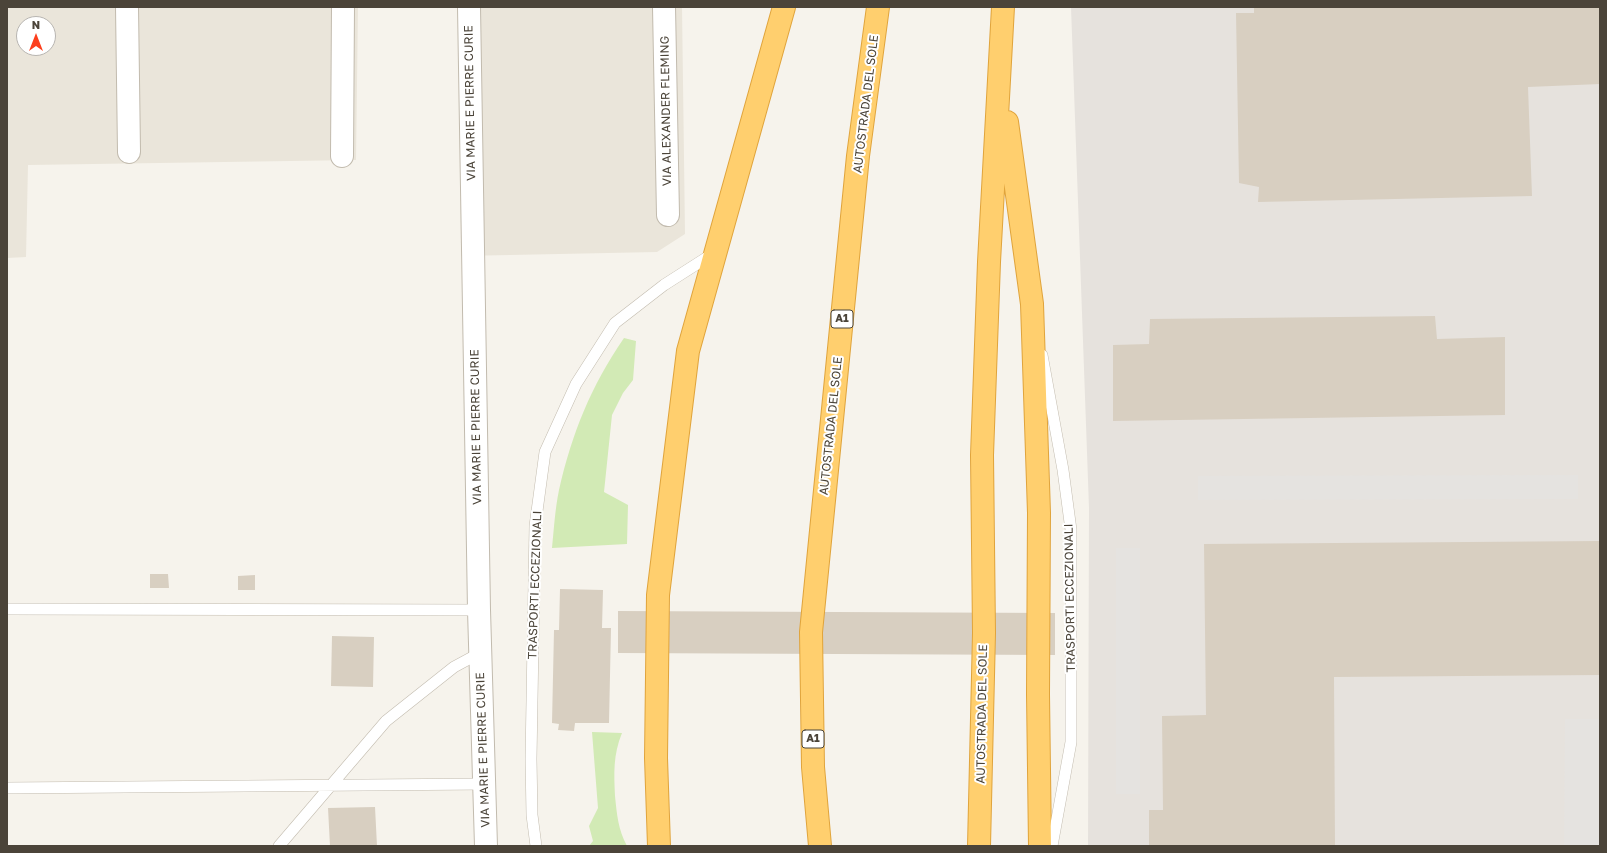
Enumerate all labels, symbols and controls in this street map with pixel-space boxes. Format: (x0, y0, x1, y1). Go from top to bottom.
north arrow (16, 16, 56, 56)
text: N (32, 18, 40, 31)
street label: VIA MARIE E PIERRE CURIE (461, 25, 479, 181)
street label: AUTOSTRADA DEL SOLE (850, 34, 882, 174)
street label: VIA ALEXANDER FLEMING (657, 36, 675, 186)
road number: A1 (831, 310, 853, 328)
street label: VIA MARIE E PIERRE CURIE (467, 349, 485, 505)
street label: AUTOSTRADA DEL SOLE (817, 356, 845, 496)
street label: TRASPORTI ECCEZIONALI (525, 510, 545, 660)
street label: TRASPORTI ECCEZIONALI (1062, 524, 1078, 672)
street label: AUTOSTRADA DEL SOLE (974, 644, 990, 784)
street label: VIA MARIE E PIERRE CURIE (473, 672, 493, 828)
road number: A1 (802, 730, 824, 748)

